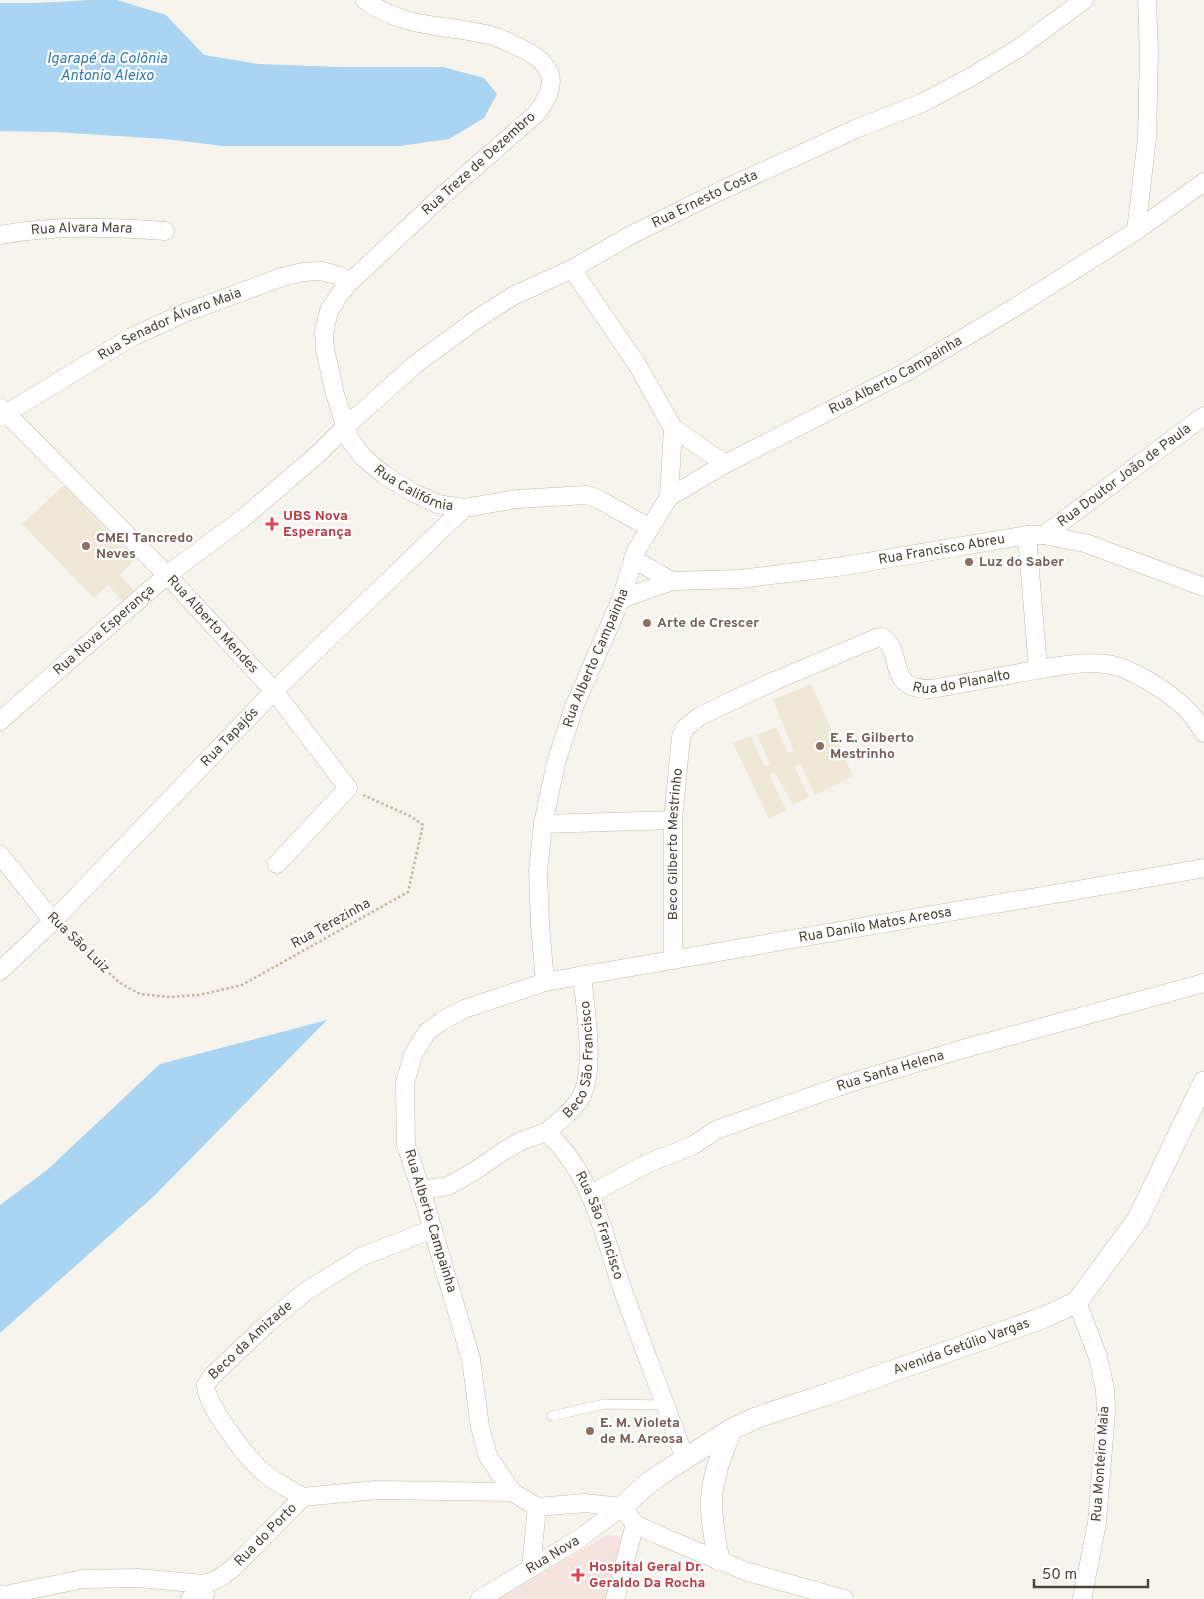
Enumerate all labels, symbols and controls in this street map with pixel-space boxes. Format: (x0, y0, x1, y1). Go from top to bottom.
water label: Igarapé da Colônia Antonio Aleixo (47, 50, 167, 86)
street label: Rua Treze de Dezembro (419, 108, 539, 220)
street label: Rua Ernesto Costa (649, 167, 760, 232)
street label: Rua Alvara Mara (30, 219, 133, 239)
street label: Rua Senador Álvaro Maia (95, 284, 244, 364)
street label: Rua Alberto Campainha (826, 332, 965, 418)
street label: Rua Doutor João de Paula (1054, 420, 1194, 531)
street label: Rua Califórnia (370, 461, 454, 515)
place label: UBS Nova Esperança (283, 508, 352, 541)
marker: UBS Nova Esperança (265, 517, 279, 531)
place label: CMEI Tancredo Neves (96, 530, 193, 563)
street label: Rua Francisco Abreu (877, 530, 1006, 568)
marker: CMEI Tancredo Neves (80, 540, 92, 552)
place label: Luz do Saber (979, 554, 1064, 571)
marker: Luz do Saber (963, 556, 975, 568)
street label: Rua Alberto Mendes (163, 572, 262, 677)
street label: Rua Nova Esperança (50, 581, 158, 679)
street label: Rua Alberto Campainha (560, 587, 632, 730)
place label: Arte de Crescer (657, 615, 759, 632)
marker: Arte de Crescer (641, 617, 653, 629)
street label: Rua do Planalto (911, 666, 1012, 698)
street label: Rua Tapajós (197, 704, 262, 770)
place label: E. E. Gilberto Mestrinho (830, 730, 914, 763)
marker: E. E. Gilberto Mestrinho (814, 740, 826, 752)
street label: Beco Gilberto Mestrinho (665, 767, 686, 920)
street label: Rua Terezinha (288, 895, 374, 953)
street label: Rua Danilo Matos Areosa (797, 903, 953, 946)
street label: Rua São Luiz (43, 909, 113, 977)
street label: Beco São Francisco (559, 1000, 597, 1122)
street label: Rua Santa Helena (834, 1047, 946, 1095)
street label: Rua Alberto Campainha (400, 1147, 460, 1295)
street label: Rua São Francisco (571, 1168, 627, 1282)
street label: Beco da Amizade (205, 1297, 296, 1383)
street label: Avenida Getúlio Vargas (891, 1315, 1032, 1379)
street label: Rua Monteiro Maia (1088, 1406, 1114, 1522)
place label: E. M. Violeta de M. Areosa (600, 1415, 683, 1448)
marker: E. M. Violeta de M. Areosa (584, 1425, 596, 1437)
street label: Rua do Porto (231, 1500, 301, 1570)
street label: Rua Nova (523, 1532, 583, 1578)
scale bar (1034, 1556, 1148, 1588)
place label: Hospital Geral Dr. Geraldo Da Rocha (589, 1559, 705, 1592)
text: 50 m (1042, 1566, 1077, 1585)
marker: Hospital Geral Dr. Geraldo Da Rocha (571, 1568, 585, 1582)

